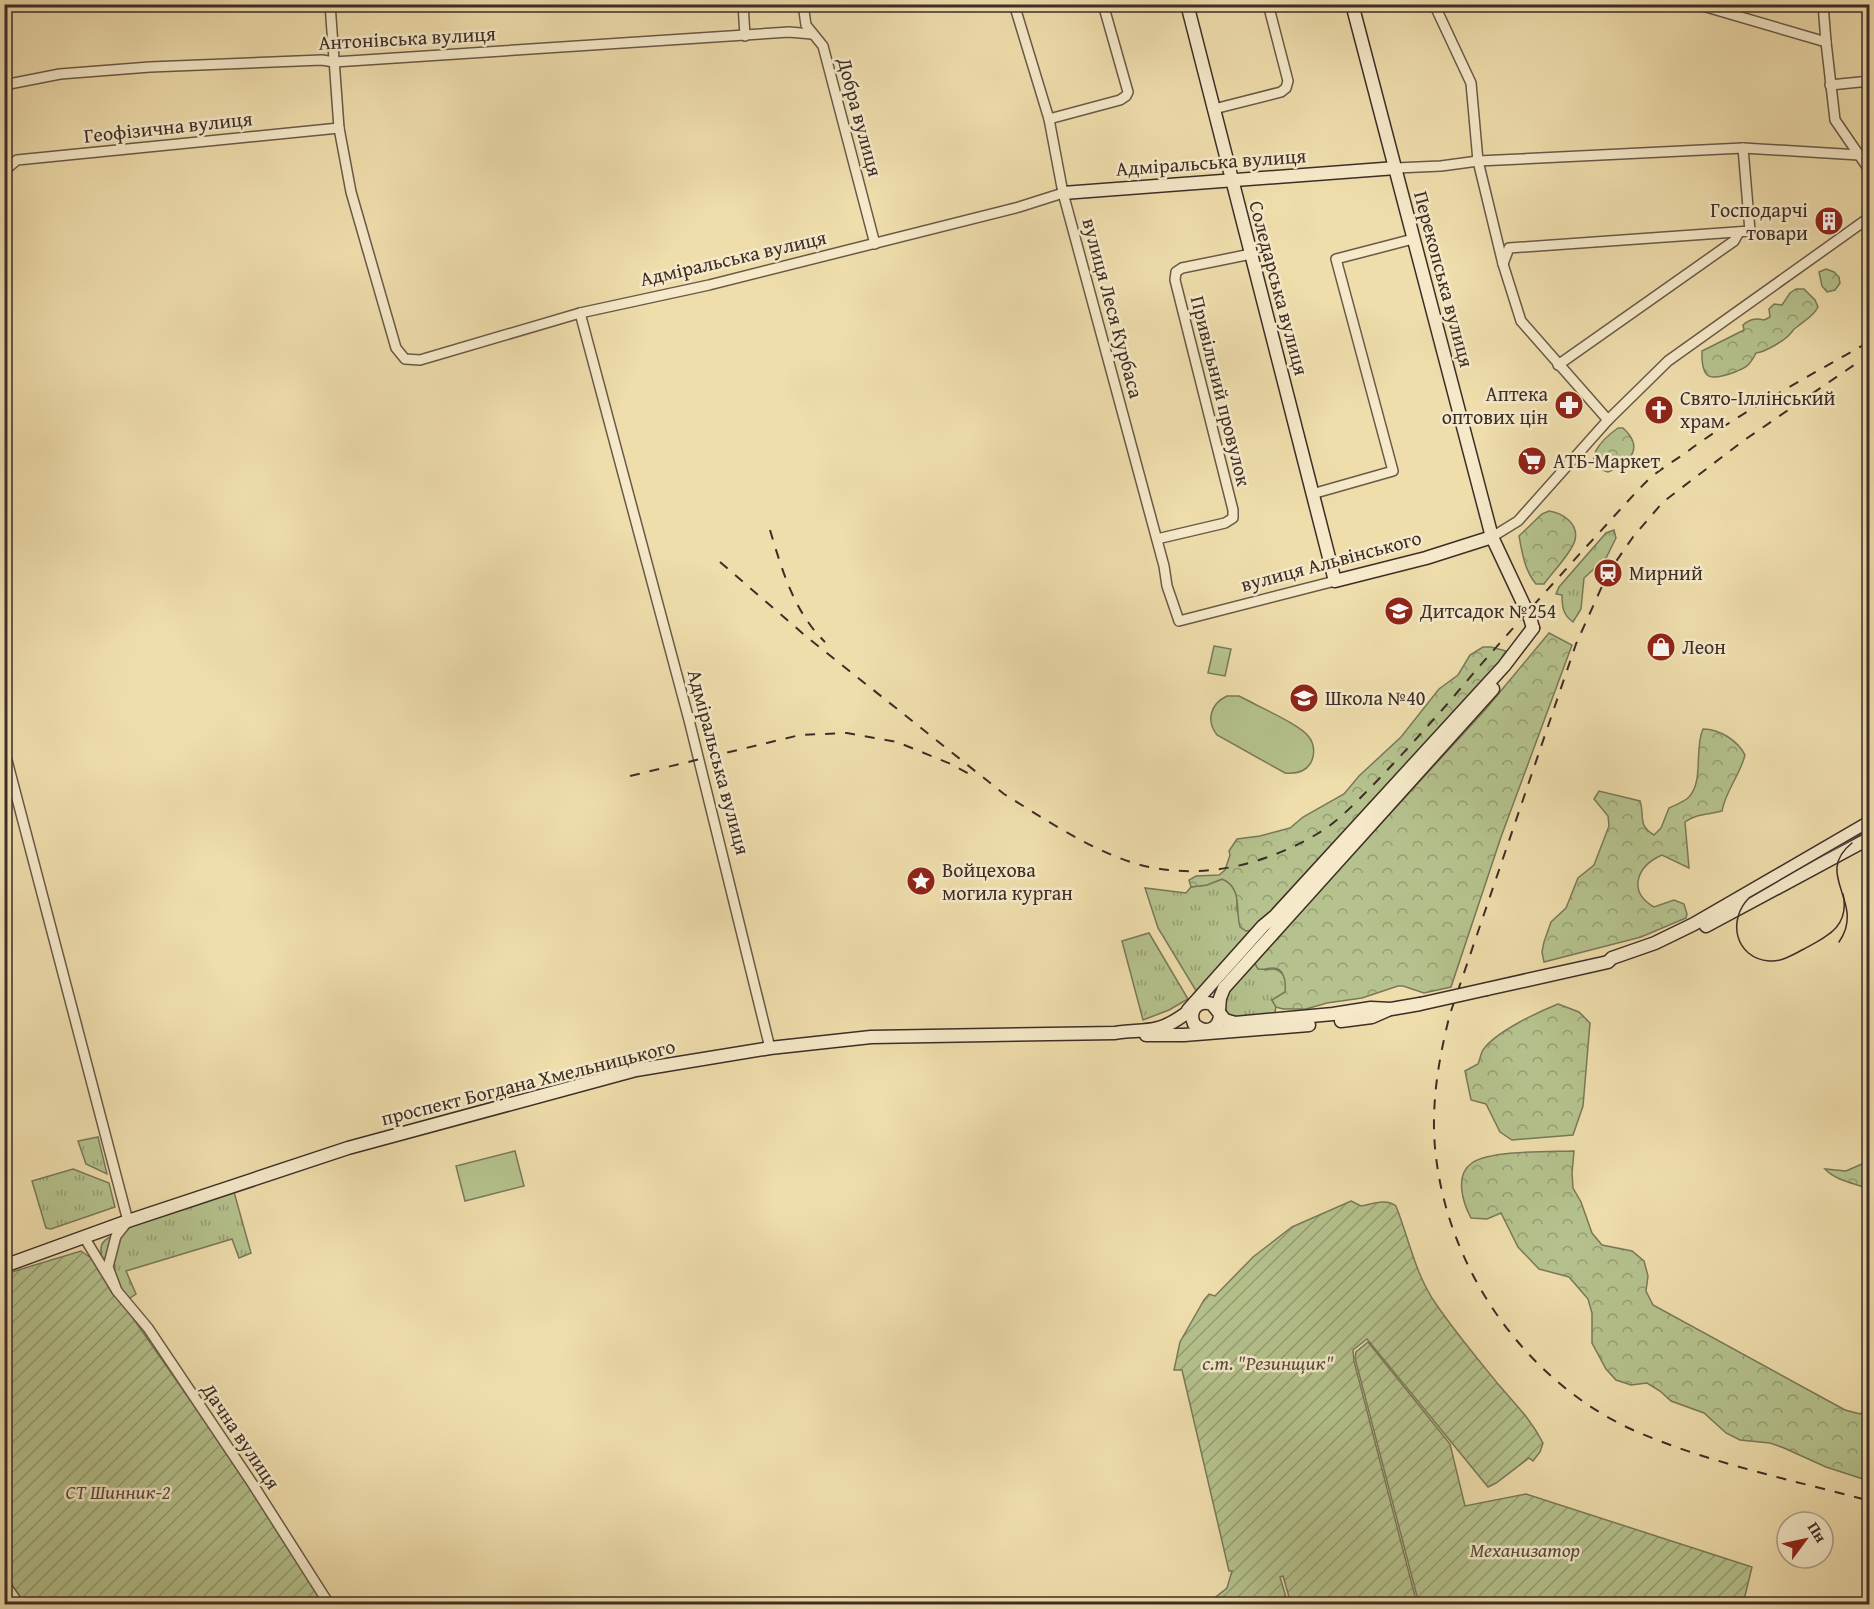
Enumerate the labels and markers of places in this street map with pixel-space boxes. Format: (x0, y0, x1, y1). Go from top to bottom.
place label: Господарчі товари (1710, 195, 1808, 247)
building icon: Господарчі товари (1813, 205, 1845, 237)
place label: Аптека оптових цін (1442, 379, 1548, 431)
place label: Свято-Іллінський храм (1680, 383, 1836, 435)
pharmacy icon: Аптека оптових цін (1553, 389, 1585, 421)
church icon: Свято-Іллінський храм (1643, 394, 1675, 426)
supermarket icon: АТБ-Маркет (1516, 445, 1548, 477)
place label: АТБ-Маркет (1553, 446, 1660, 475)
station icon: Мирний (1592, 557, 1624, 589)
place label: Мирний (1629, 558, 1703, 587)
school or university icon: Дитсадок №254 (1383, 595, 1415, 627)
place label: Дитсадок №254 (1419, 596, 1556, 625)
shop icon: Леон (1645, 631, 1677, 663)
place label: Леон (1682, 632, 1726, 661)
school or university icon: Школа №40 (1288, 682, 1320, 714)
place label: Школа №40 (1325, 683, 1425, 712)
place label: Войцехова могила курган (942, 855, 1073, 907)
place icon: Войцехова могила курган (905, 865, 937, 897)

